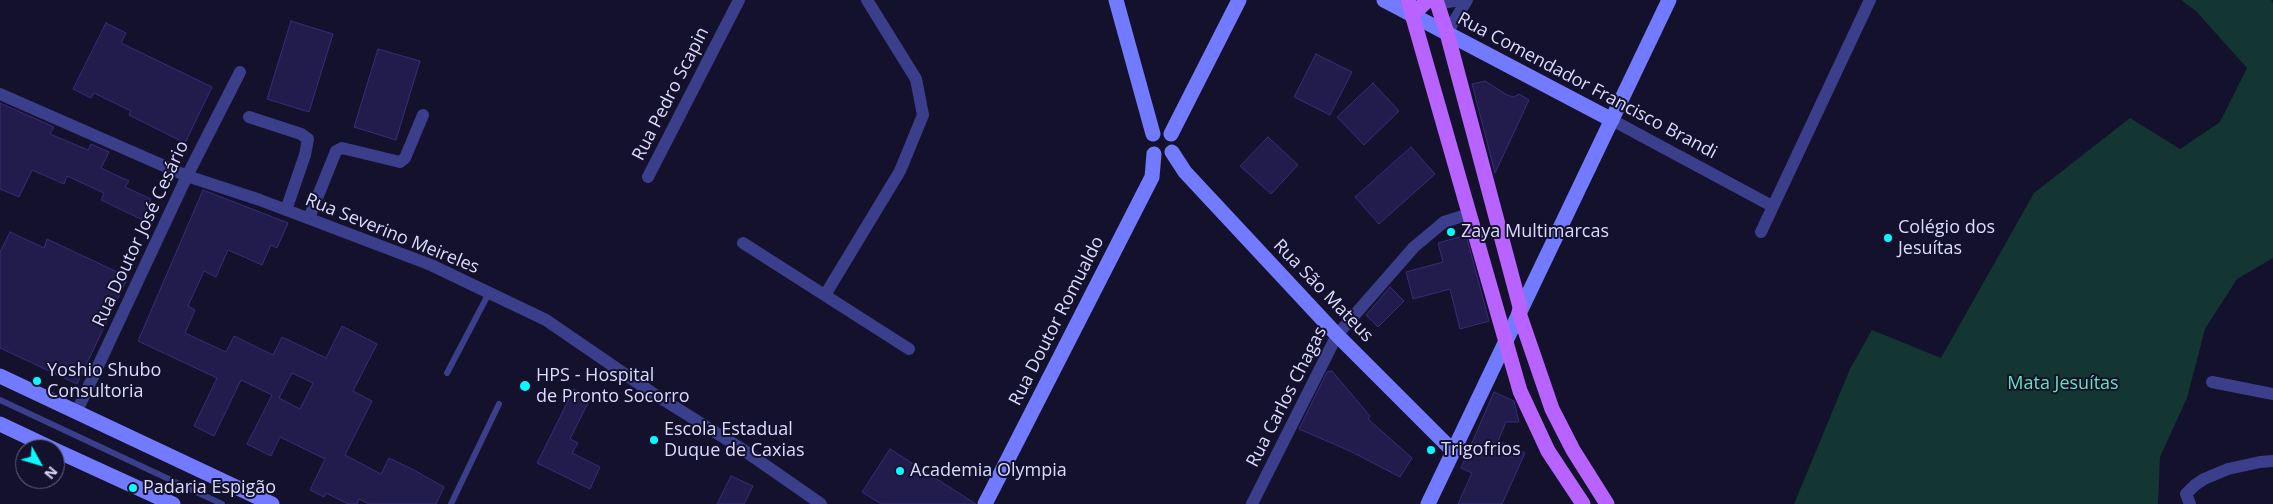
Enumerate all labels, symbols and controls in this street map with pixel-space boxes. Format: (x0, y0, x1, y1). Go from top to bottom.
street label: Rua Comendador Francisco Brandi (1454, 8, 1720, 164)
street label: Rua Pedro Scapin (628, 24, 714, 164)
street label: Rua Doutor José Cesário (88, 138, 194, 330)
street label: Rua Severino Meireles (302, 189, 482, 279)
place label: Colégio dos Jesuítas (1898, 217, 1995, 260)
place label: Zaya Multimarcas (1461, 221, 1609, 243)
marker: Zaya Multimarcas (1445, 226, 1457, 238)
marker: Colégio dos Jesuítas (1882, 232, 1894, 244)
street label: Rua Doutor Romualdo (1005, 233, 1109, 409)
street label: Rua São Mateus (1269, 235, 1377, 347)
street label: Rua Carlos Chagas (1242, 323, 1332, 471)
place label: Yoshio Shubo Consultoria (47, 360, 161, 402)
place label: HPS - Hospital de Pronto Socorro (536, 365, 689, 408)
park label: Mata Jesuítas (2007, 373, 2119, 395)
marker: Yoshio Shubo Consultoria (31, 375, 43, 387)
marker: HPS - Hospital de Pronto Socorro (518, 379, 532, 393)
place label: Escola Estadual Duque de Caxias (664, 419, 805, 462)
marker: Escola Estadual Duque de Caxias (648, 434, 660, 446)
north arrow (15, 439, 65, 489)
place label: Trigofrios (1441, 439, 1521, 461)
marker: Trigofrios (1425, 444, 1437, 456)
place label: Academia Olympia (910, 460, 1067, 482)
text: N (40, 463, 62, 484)
marker: Academia Olympia (894, 465, 906, 477)
place label: Padaria Espigão (143, 477, 276, 499)
marker: Padaria Espigão (127, 482, 139, 494)

